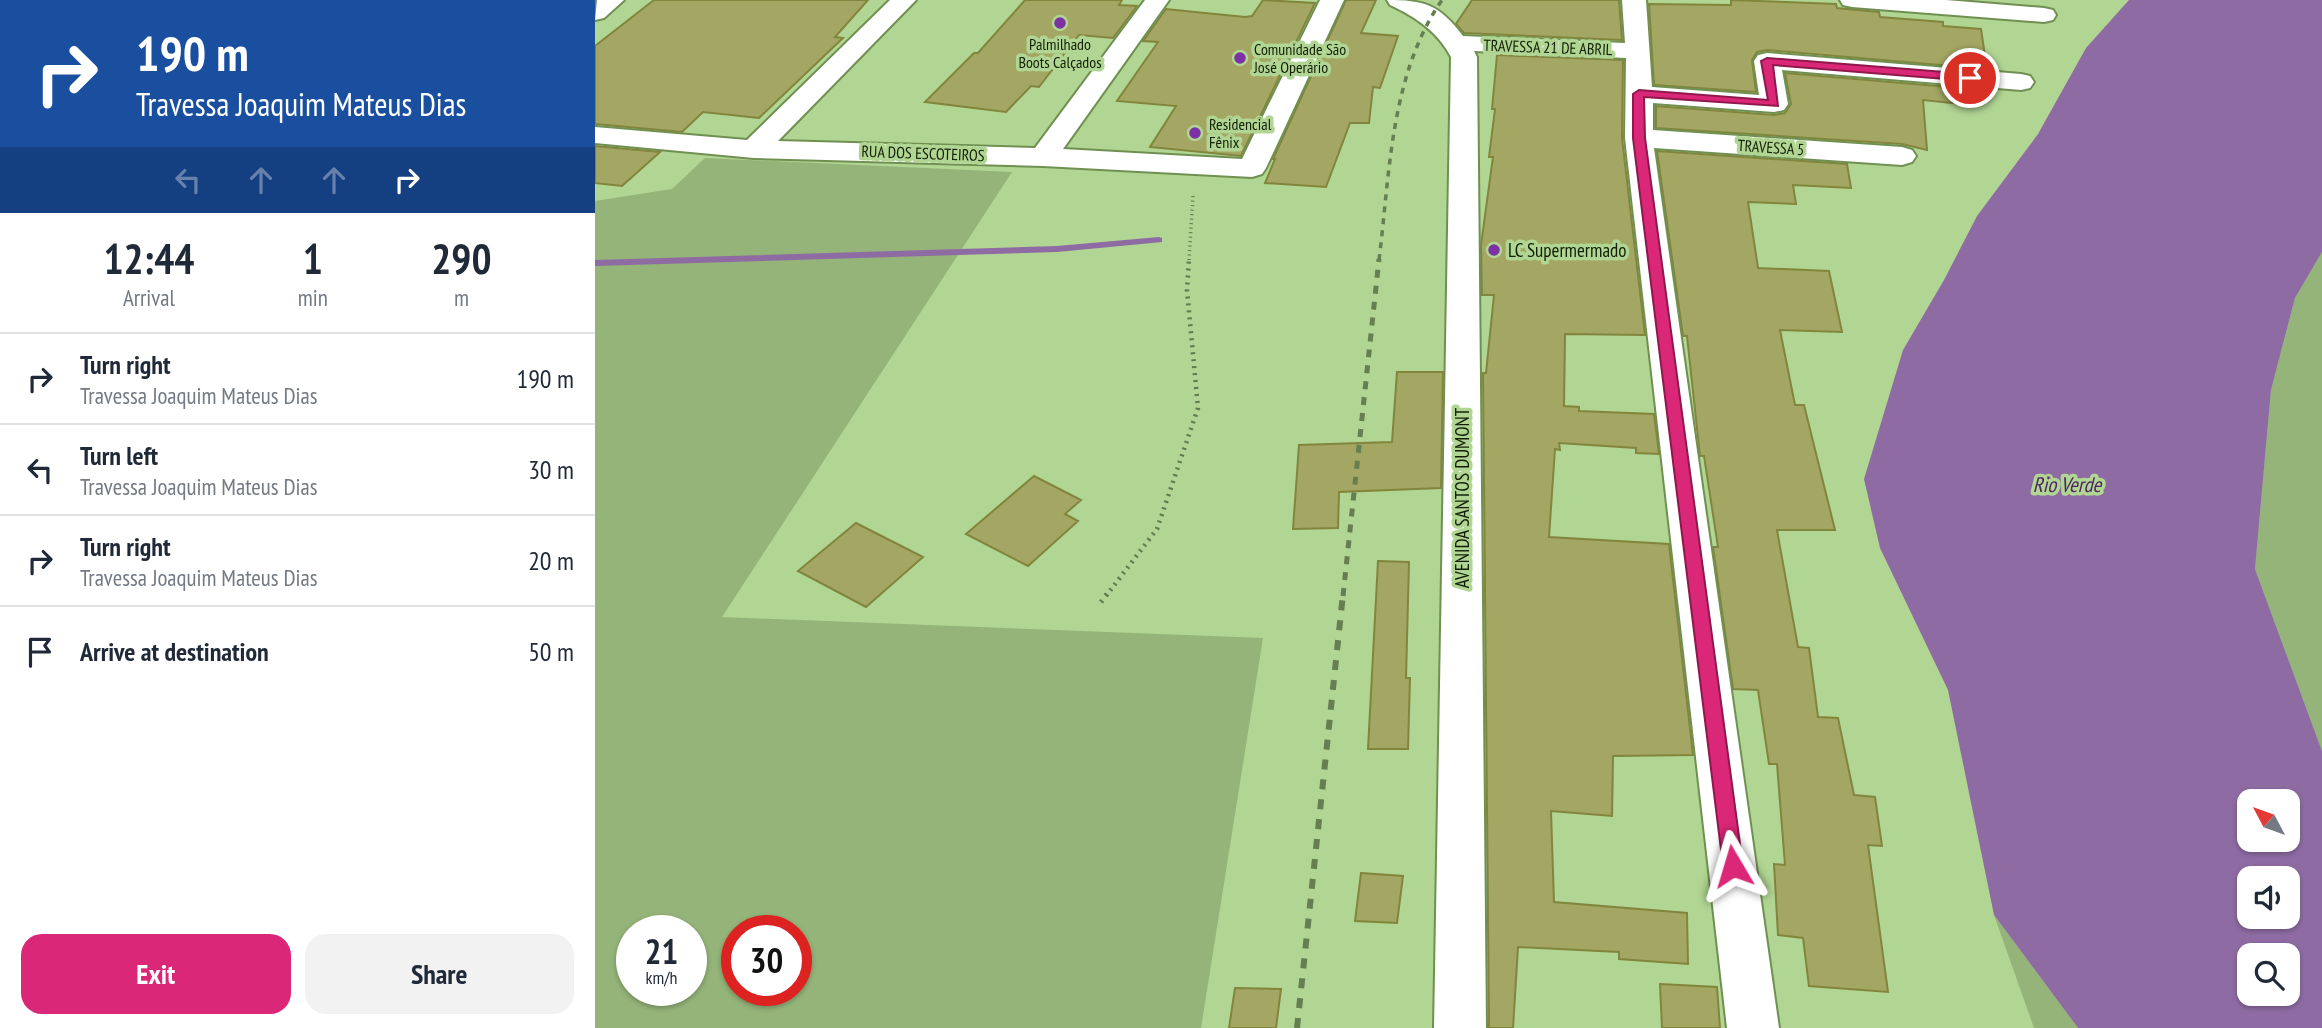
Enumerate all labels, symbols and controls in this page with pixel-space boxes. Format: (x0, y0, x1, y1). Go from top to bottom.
marker: Palmilhado Boots Calçados (1052, 15, 1068, 31)
text: 190 m (136, 21, 249, 85)
icon: right (21, 28, 112, 119)
place label: Palmilhado Boots Calçados (1018, 34, 1102, 72)
street label: TRAVESSA 21 DE ABRIL (1483, 35, 1613, 59)
place label: Comunidade São José Operário (1253, 39, 1346, 77)
pin (1940, 48, 2000, 108)
marker: Comunidade São José Operário (1232, 50, 1248, 66)
icon: arrive (1951, 59, 1989, 97)
text: Travessa Joaquim Mateus Dias (136, 83, 466, 125)
place label: Residencial Fênix (1209, 114, 1272, 152)
marker: Residencial Fênix (1187, 125, 1203, 141)
street label: TRAVESSA 5 (1737, 135, 1805, 159)
street label: RUA DOS ESCOTEIROS (861, 141, 985, 165)
icon: left (169, 161, 207, 199)
icon: ahead (242, 161, 280, 199)
icon: ahead (315, 161, 353, 199)
icon: right (388, 161, 426, 199)
text: 12:44 (103, 231, 194, 286)
text: 1 (303, 231, 323, 286)
text: 290 (431, 231, 492, 286)
place label: LC Supermermado (1508, 238, 1626, 262)
marker: LC Supermermado (1486, 242, 1502, 258)
text: Arrival (123, 283, 175, 312)
text: min (298, 283, 328, 312)
text: m (454, 283, 469, 312)
text: Turn right (80, 348, 171, 381)
icon: right (21, 360, 59, 398)
text: 190 m (516, 362, 574, 395)
text: Travessa Joaquim Mateus Dias (80, 381, 317, 410)
street label: AVENIDA SANTOS DUMONT (1450, 407, 1474, 588)
text: Turn left (80, 439, 158, 472)
icon: left (21, 451, 59, 489)
text: 30 m (528, 453, 574, 486)
water label: Rio Verde (2033, 471, 2103, 498)
text: Travessa Joaquim Mateus Dias (80, 472, 317, 501)
text: Turn right (80, 530, 171, 563)
icon: right (21, 542, 59, 580)
text: 20 m (528, 544, 574, 577)
text: Travessa Joaquim Mateus Dias (80, 563, 317, 592)
icon: arrive (21, 633, 59, 671)
text: Arrive at destination (80, 635, 269, 668)
text: 50 m (528, 635, 574, 668)
north arrow (2237, 789, 2299, 852)
map controls (2237, 789, 2300, 1006)
position arrow (1696, 829, 1770, 903)
button: sound (2237, 866, 2300, 929)
speed limit sign: 30 (721, 915, 812, 1006)
text: 21 (645, 928, 678, 974)
button: Exit (21, 934, 291, 1014)
button: Share (305, 934, 574, 1014)
button: search (2237, 943, 2300, 1006)
text: km/h (646, 966, 677, 989)

